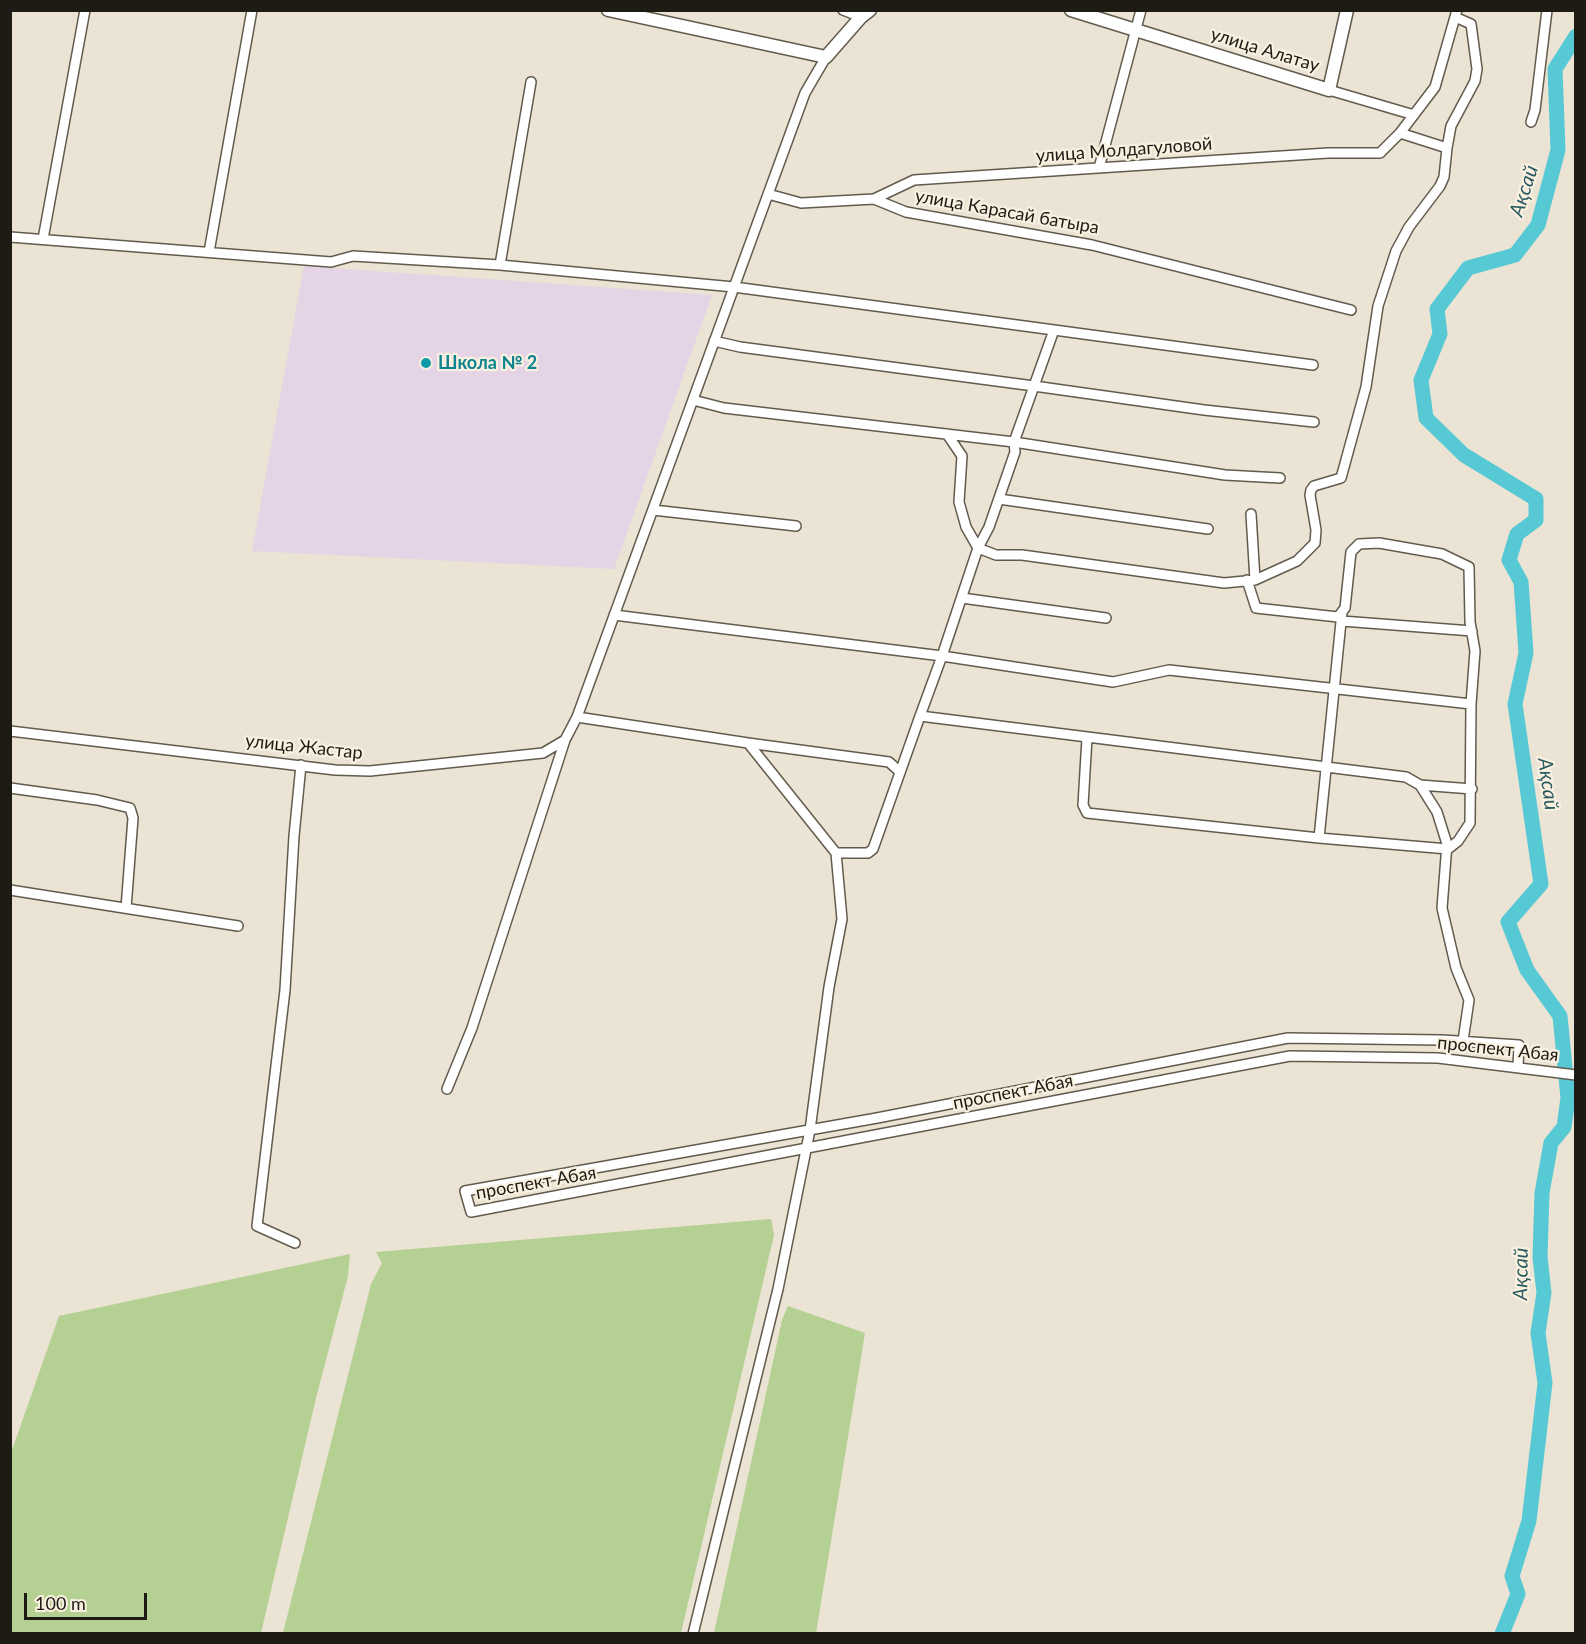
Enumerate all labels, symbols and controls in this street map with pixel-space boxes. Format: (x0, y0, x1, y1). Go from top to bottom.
street label: улица Алатау (1208, 23, 1322, 77)
street label: улица Молдагуловой (1035, 133, 1213, 167)
water label: Ақсай (1504, 162, 1544, 220)
street label: улица Карасай батыра (913, 185, 1101, 239)
place label: Школа № 2 (438, 352, 537, 374)
marker: Школа № 2 (419, 356, 433, 370)
street label: улица Жастар (244, 730, 364, 764)
water label: Ақсай (1532, 756, 1564, 812)
street label: проспект Абая (1436, 1032, 1560, 1066)
street label: проспект Абая (951, 1070, 1075, 1114)
street label: проспект Абая (474, 1162, 598, 1204)
water label: Ақсай (1509, 1247, 1533, 1301)
scale bar (27, 1581, 150, 1619)
text: 100 m (35, 1592, 86, 1614)

